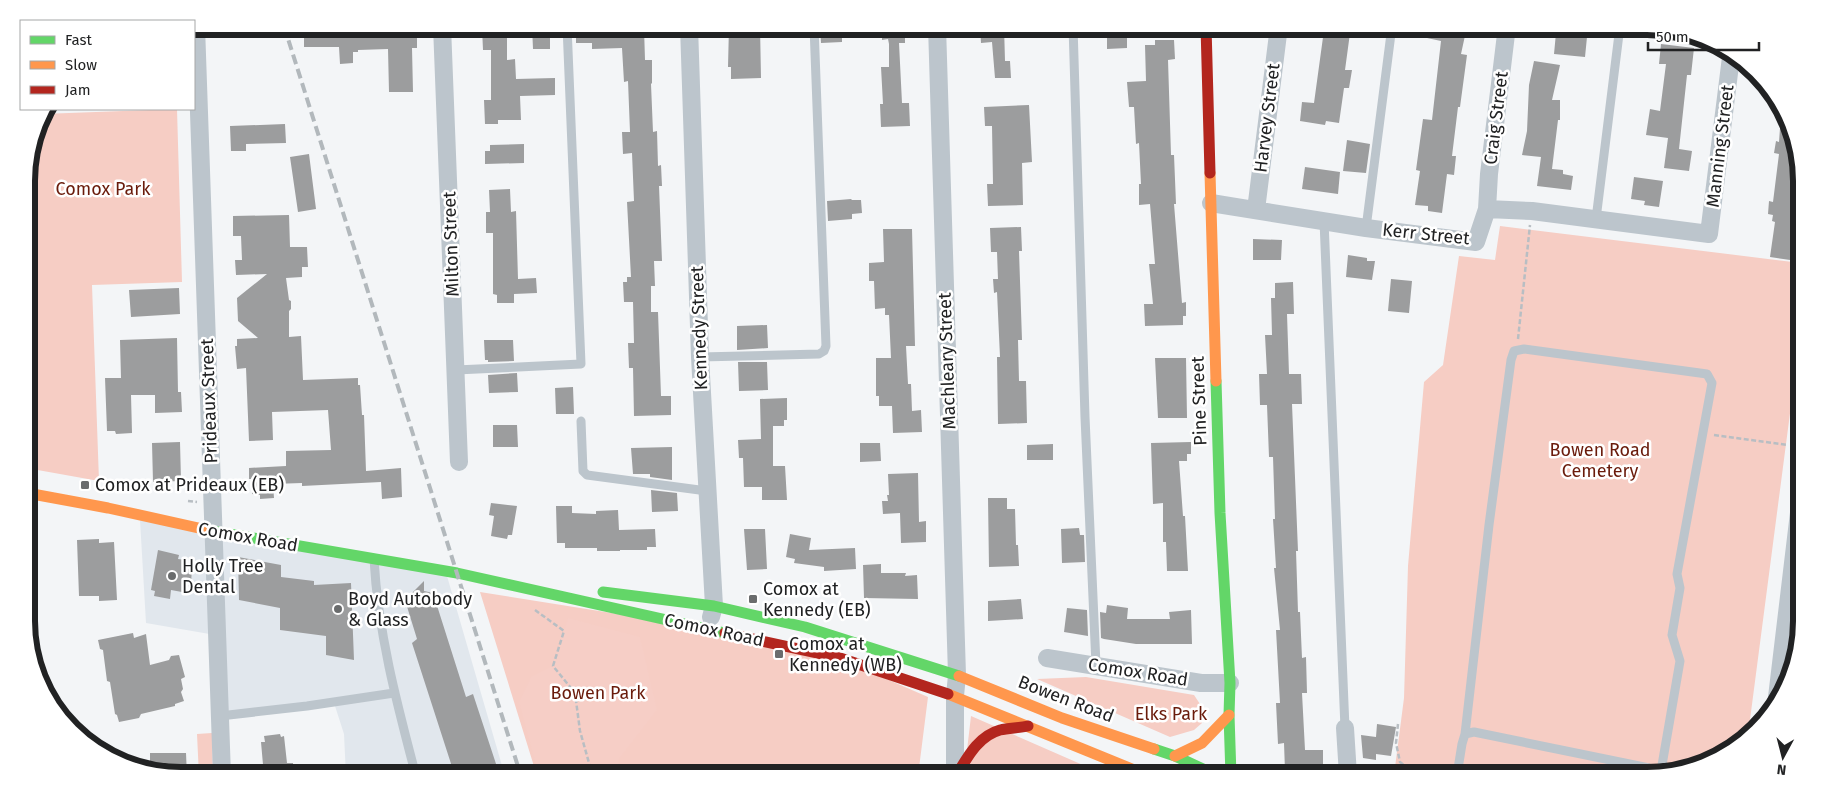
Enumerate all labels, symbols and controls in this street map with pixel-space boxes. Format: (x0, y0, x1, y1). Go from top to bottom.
legend (20, 20, 195, 110)
scale bar (1648, 20, 1759, 52)
text: 50 m (1656, 28, 1689, 46)
text: Fast (65, 31, 92, 49)
text: Slow (65, 56, 97, 74)
street label: Harvey Street (1249, 62, 1285, 174)
street label: Craig Street (1479, 70, 1513, 166)
text: Jam (65, 81, 91, 99)
street label: Manning Street (1702, 83, 1739, 209)
park label: Comox Park (56, 178, 151, 200)
street label: Milton Street (438, 191, 464, 297)
street label: Kerr Street (1381, 218, 1471, 250)
street label: Kennedy Street (686, 265, 712, 390)
street label: Machleary Street (934, 292, 960, 430)
street label: Prideaux Street (196, 338, 222, 464)
street label: Pine Street (1186, 355, 1212, 446)
park label: Bowen Road Cemetery (1550, 439, 1651, 482)
place label: Comox at Prideaux (EB) (95, 474, 284, 496)
marker: Comox at Prideaux (EB) (79, 479, 91, 491)
street label: Comox Road (196, 517, 300, 557)
place label: Holly Tree Dental (182, 555, 264, 598)
marker: Holly Tree Dental (166, 570, 178, 582)
place label: Comox at Kennedy (EB) (763, 578, 871, 621)
place label: Boyd Autobody & Glass (348, 588, 472, 631)
marker: Comox at Kennedy (EB) (747, 593, 759, 605)
marker: Boyd Autobody & Glass (332, 603, 344, 615)
street label: Comox Road (662, 609, 766, 651)
place label: Comox at Kennedy (WB) (789, 633, 902, 676)
marker: Comox at Kennedy (WB) (773, 648, 785, 660)
street label: Comox Road (1086, 653, 1190, 691)
street label: Bowen Road (1015, 671, 1117, 727)
park label: Bowen Park (551, 682, 646, 704)
park label: Elks Park (1135, 703, 1208, 725)
north arrow (1758, 732, 1808, 782)
text: N (1776, 760, 1787, 778)

